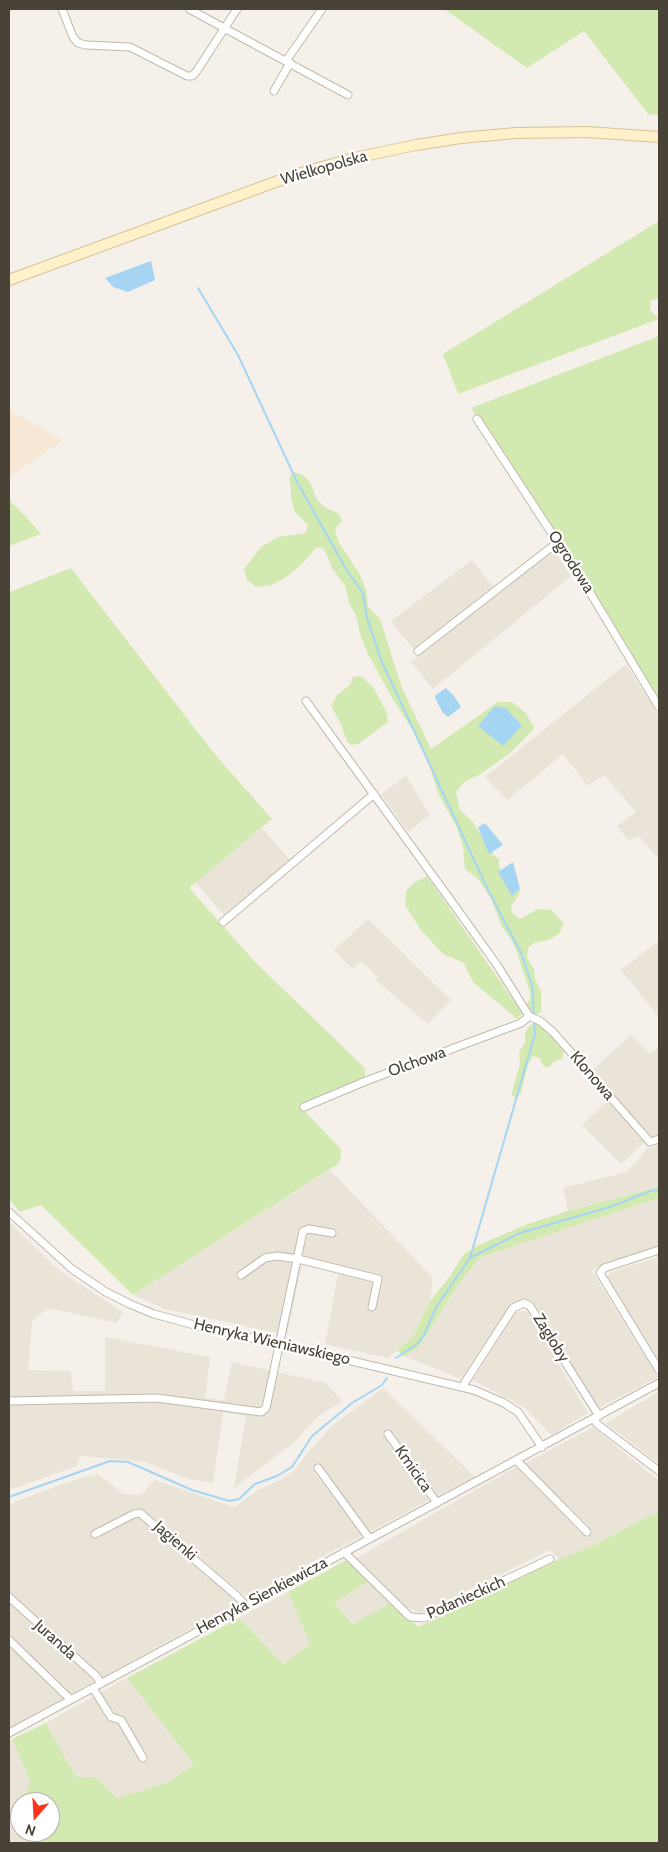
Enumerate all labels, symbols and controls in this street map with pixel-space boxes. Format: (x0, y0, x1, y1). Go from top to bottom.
street label: Wielkopolska (279, 147, 369, 189)
street label: Ogrodowa (544, 527, 598, 597)
street label: Olchowa (386, 1043, 448, 1081)
street label: Klonowa (566, 1048, 618, 1104)
street label: Zagłoby (529, 1310, 573, 1366)
street label: Henryka Wieniawskiego (192, 1315, 352, 1369)
street label: Kmicica (390, 1442, 436, 1496)
street label: Jagienki (149, 1517, 201, 1565)
street label: Henryka Sienkiewicza (193, 1553, 331, 1639)
street label: Połanieckich (424, 1572, 508, 1624)
street label: Juranda (30, 1616, 80, 1664)
north arrow (10, 1792, 60, 1842)
text: N (23, 1820, 38, 1840)

